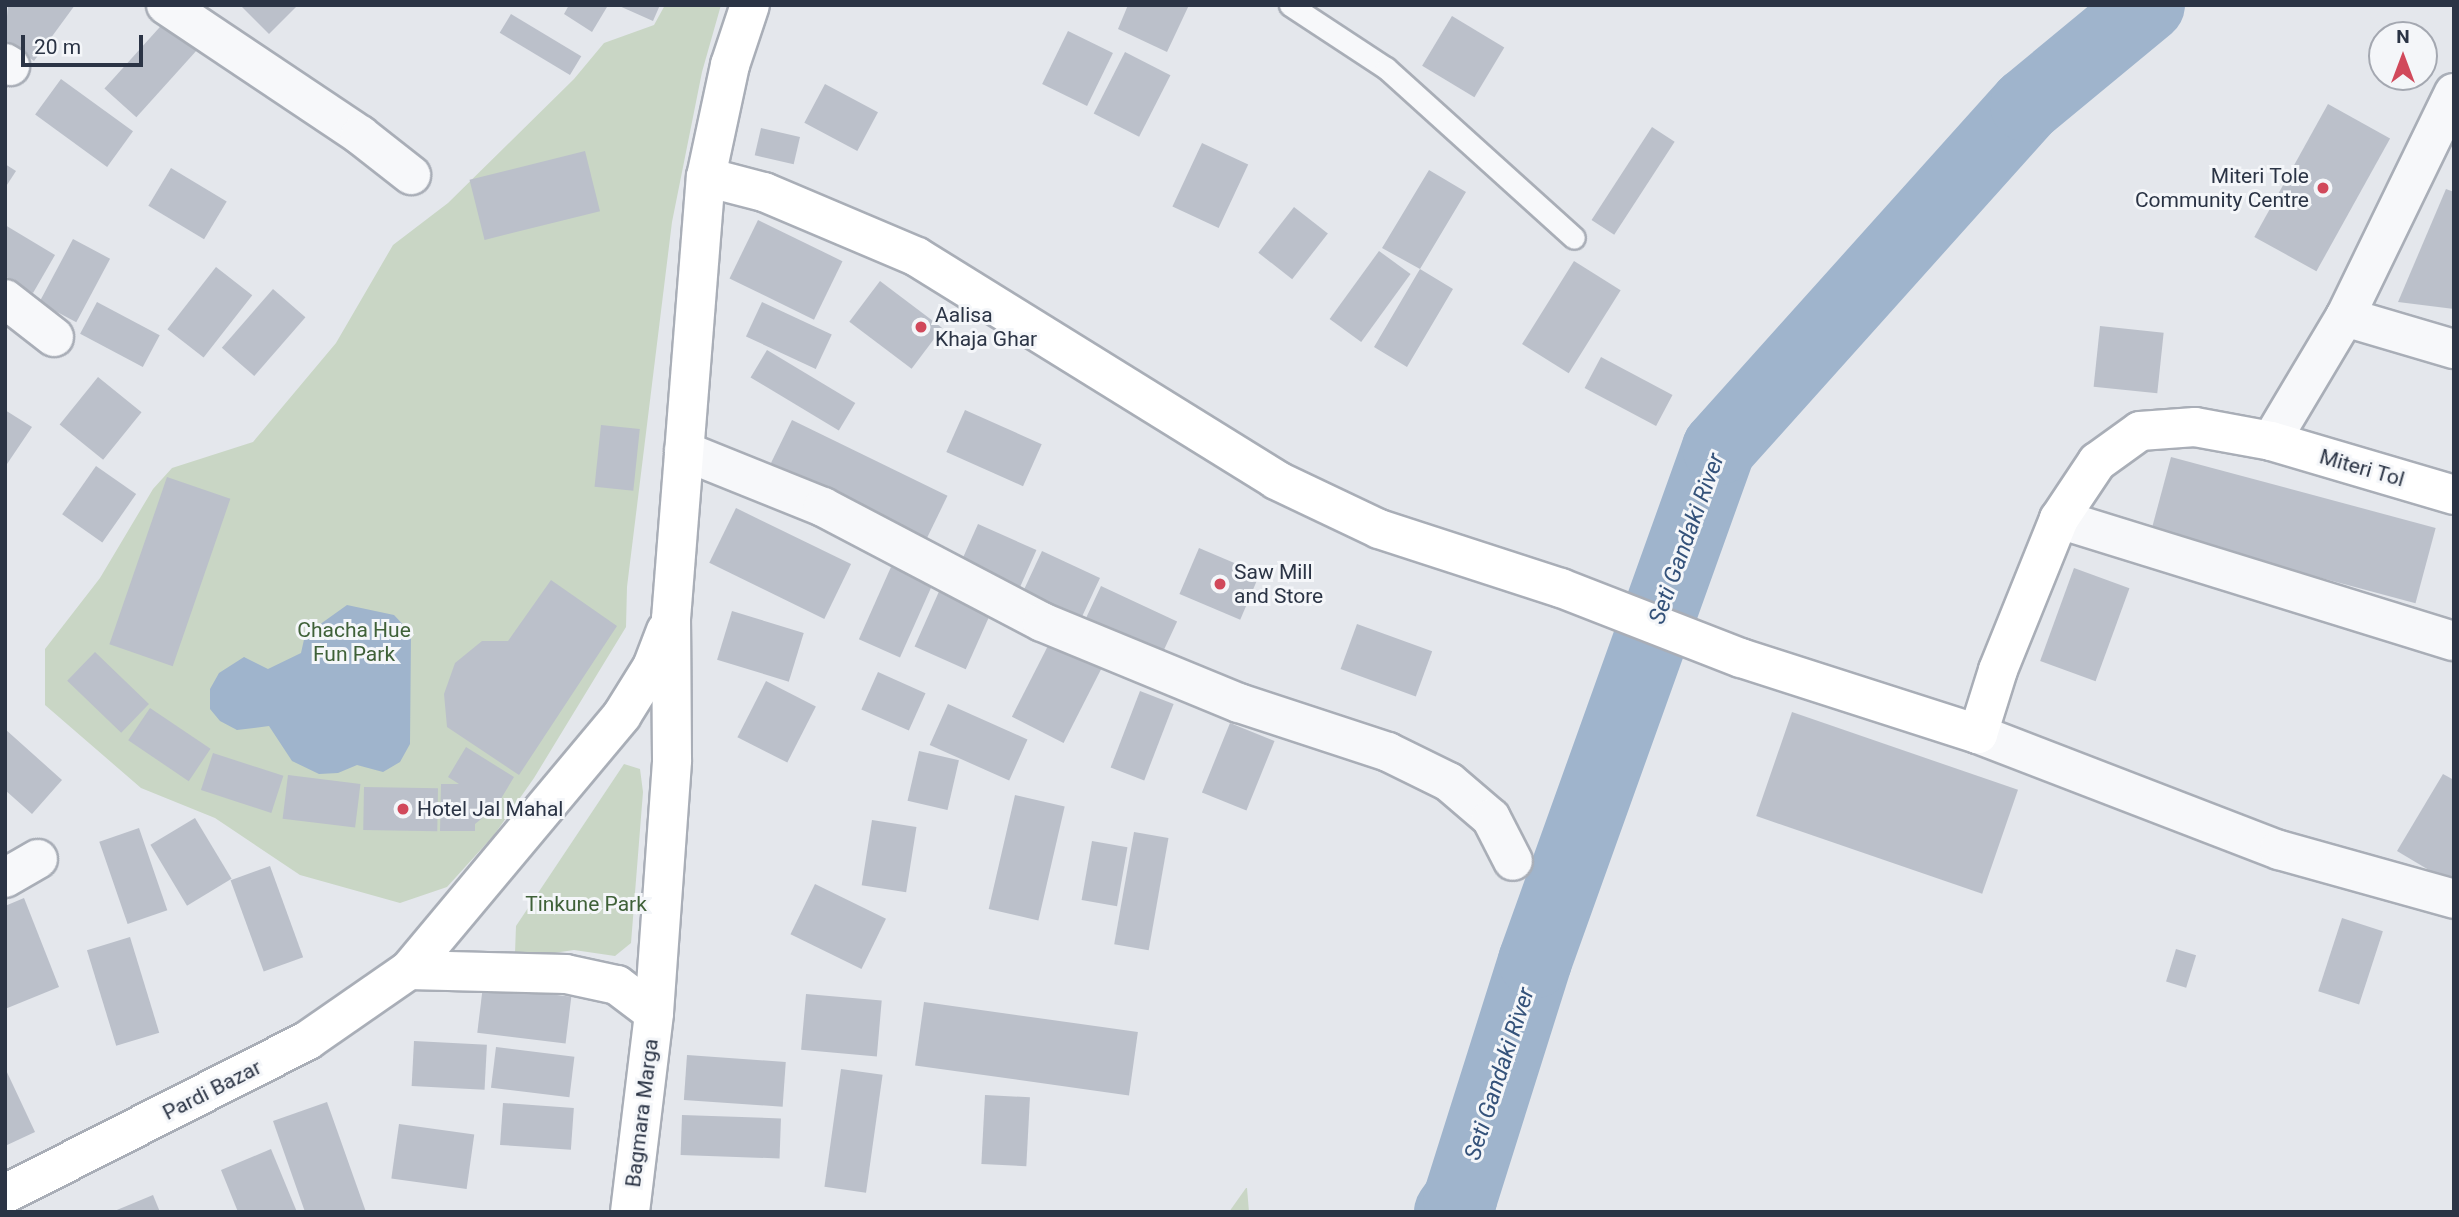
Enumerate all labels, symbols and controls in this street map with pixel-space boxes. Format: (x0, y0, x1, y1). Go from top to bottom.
scale bar (24, 21, 147, 65)
north arrow (2368, 21, 2438, 91)
text: N (2396, 25, 2410, 48)
text: 20 m (34, 35, 81, 59)
place label: Miteri Tole Community Centre (2135, 163, 2309, 213)
marker: Miteri Tole Community Centre (2315, 180, 2331, 196)
place label: Aalisa Khaja Ghar (935, 302, 1037, 352)
marker: Aalisa Khaja Ghar (913, 319, 929, 335)
street label: Miteri Tol (2316, 444, 2408, 492)
water label: Seti Gandaki River (1643, 450, 1731, 628)
place label: Saw Mill and Store (1234, 559, 1323, 609)
marker: Saw Mill and Store (1212, 576, 1228, 592)
park label: Chacha Hue Fun Park (297, 617, 411, 667)
place label: Hotel Jal Mahal (417, 796, 563, 822)
marker: Hotel Jal Mahal (395, 801, 411, 817)
park label: Tinkune Park (525, 891, 647, 917)
water label: Seti Gandaki River (1459, 984, 1541, 1164)
street label: Bagmara Marga (620, 1037, 664, 1189)
street label: Pardi Bazar (159, 1054, 265, 1126)

